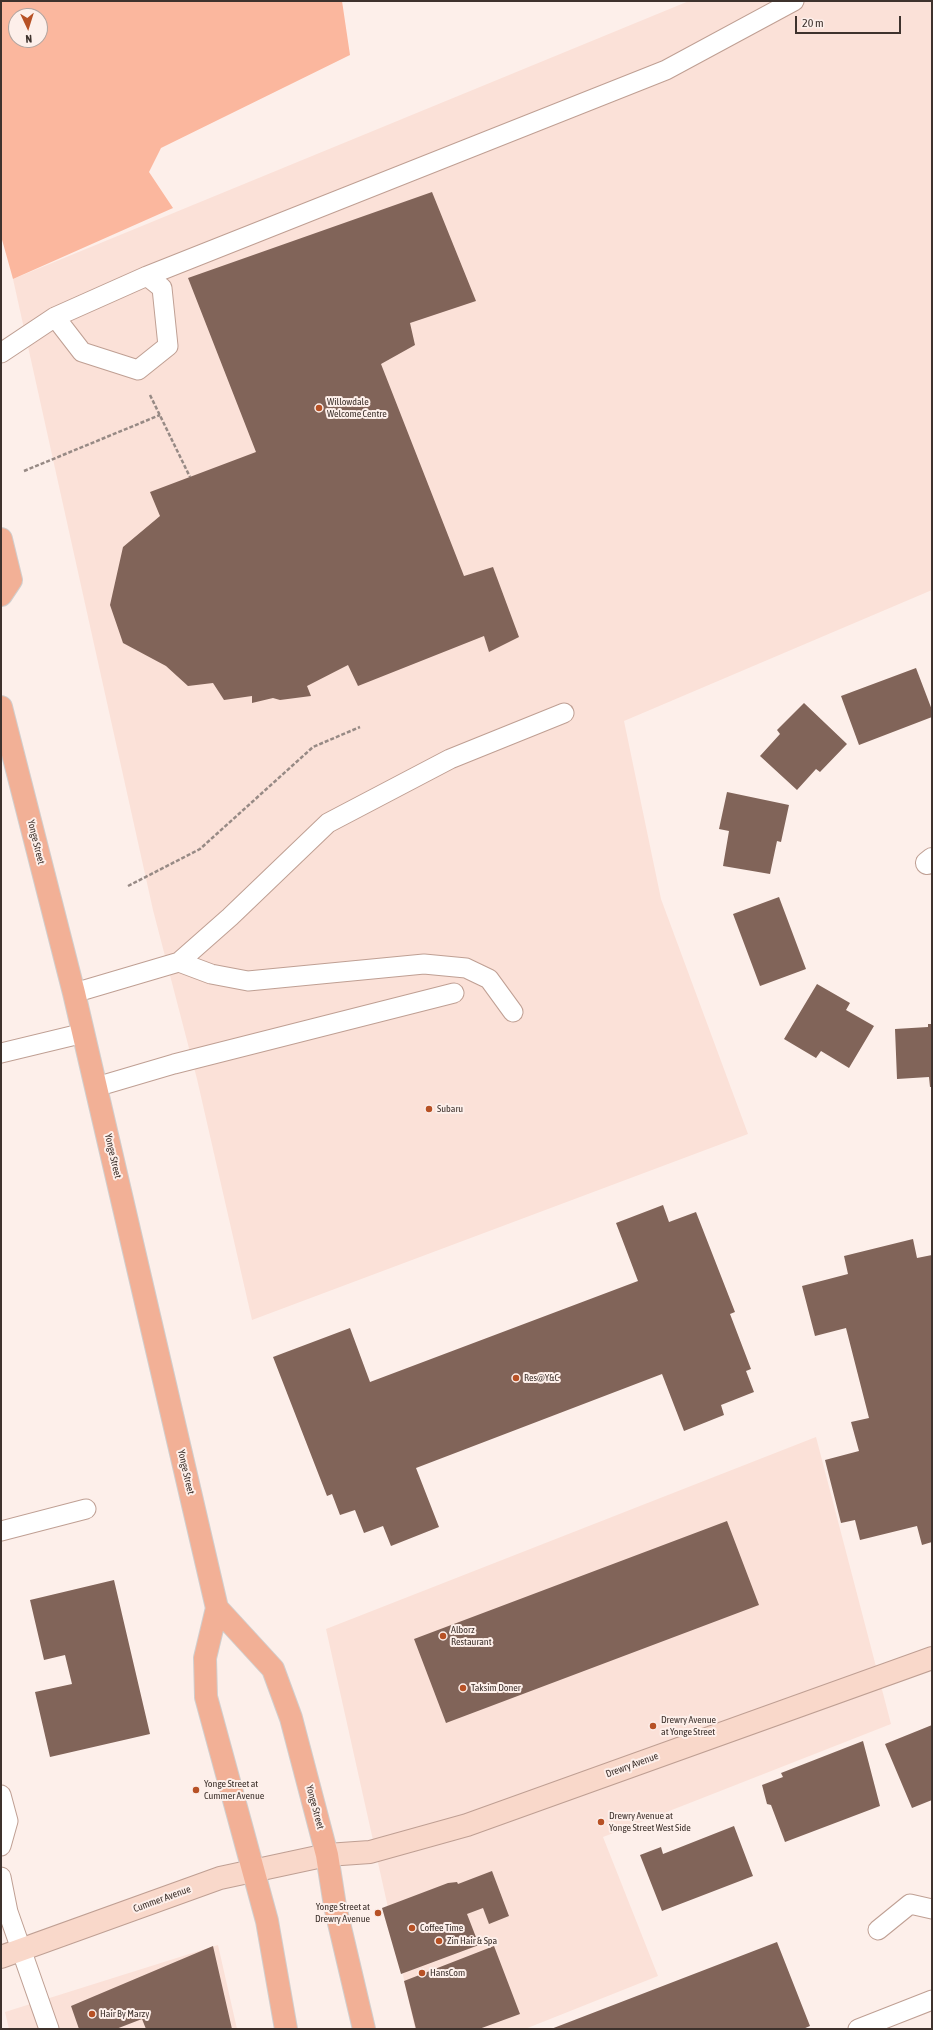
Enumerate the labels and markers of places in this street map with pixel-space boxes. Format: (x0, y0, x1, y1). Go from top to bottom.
place label: Willowdale Welcome Centre (327, 396, 387, 420)
marker: Willowdale Welcome Centre (314, 403, 324, 413)
place label: Subaru (437, 1103, 463, 1115)
marker: Subaru (424, 1104, 434, 1114)
place label: Res@Y&C (524, 1372, 559, 1384)
marker: Res@Y&C (511, 1373, 521, 1383)
place label: Alborz Restaurant (451, 1624, 492, 1648)
marker: Alborz Restaurant (438, 1631, 448, 1641)
place label: Taksim Doner (471, 1682, 521, 1694)
marker: Taksim Doner (458, 1683, 468, 1693)
place label: Drewry Avenue at Yonge Street (661, 1714, 716, 1738)
marker: Drewry Avenue at Yonge Street (648, 1721, 658, 1731)
place label: Yonge Street at Cummer Avenue (204, 1778, 264, 1802)
marker: Yonge Street at Cummer Avenue (191, 1785, 201, 1795)
place label: Drewry Avenue at Yonge Street West Side (609, 1810, 691, 1834)
marker: Drewry Avenue at Yonge Street West Side (596, 1817, 606, 1827)
place label: Yonge Street at Drewry Avenue (315, 1901, 370, 1924)
marker: Yonge Street at Drewry Avenue (373, 1908, 383, 1918)
place label: Coffee Time (420, 1922, 463, 1934)
marker: Coffee Time (407, 1923, 417, 1933)
place label: Zin Hair & Spa (447, 1935, 497, 1947)
marker: Zin Hair & Spa (434, 1936, 444, 1946)
place label: HansCom (430, 1967, 465, 1979)
marker: HansCom (417, 1968, 427, 1978)
place label: Hair By Marzy (100, 2008, 149, 2020)
marker: Hair By Marzy (87, 2009, 97, 2019)

